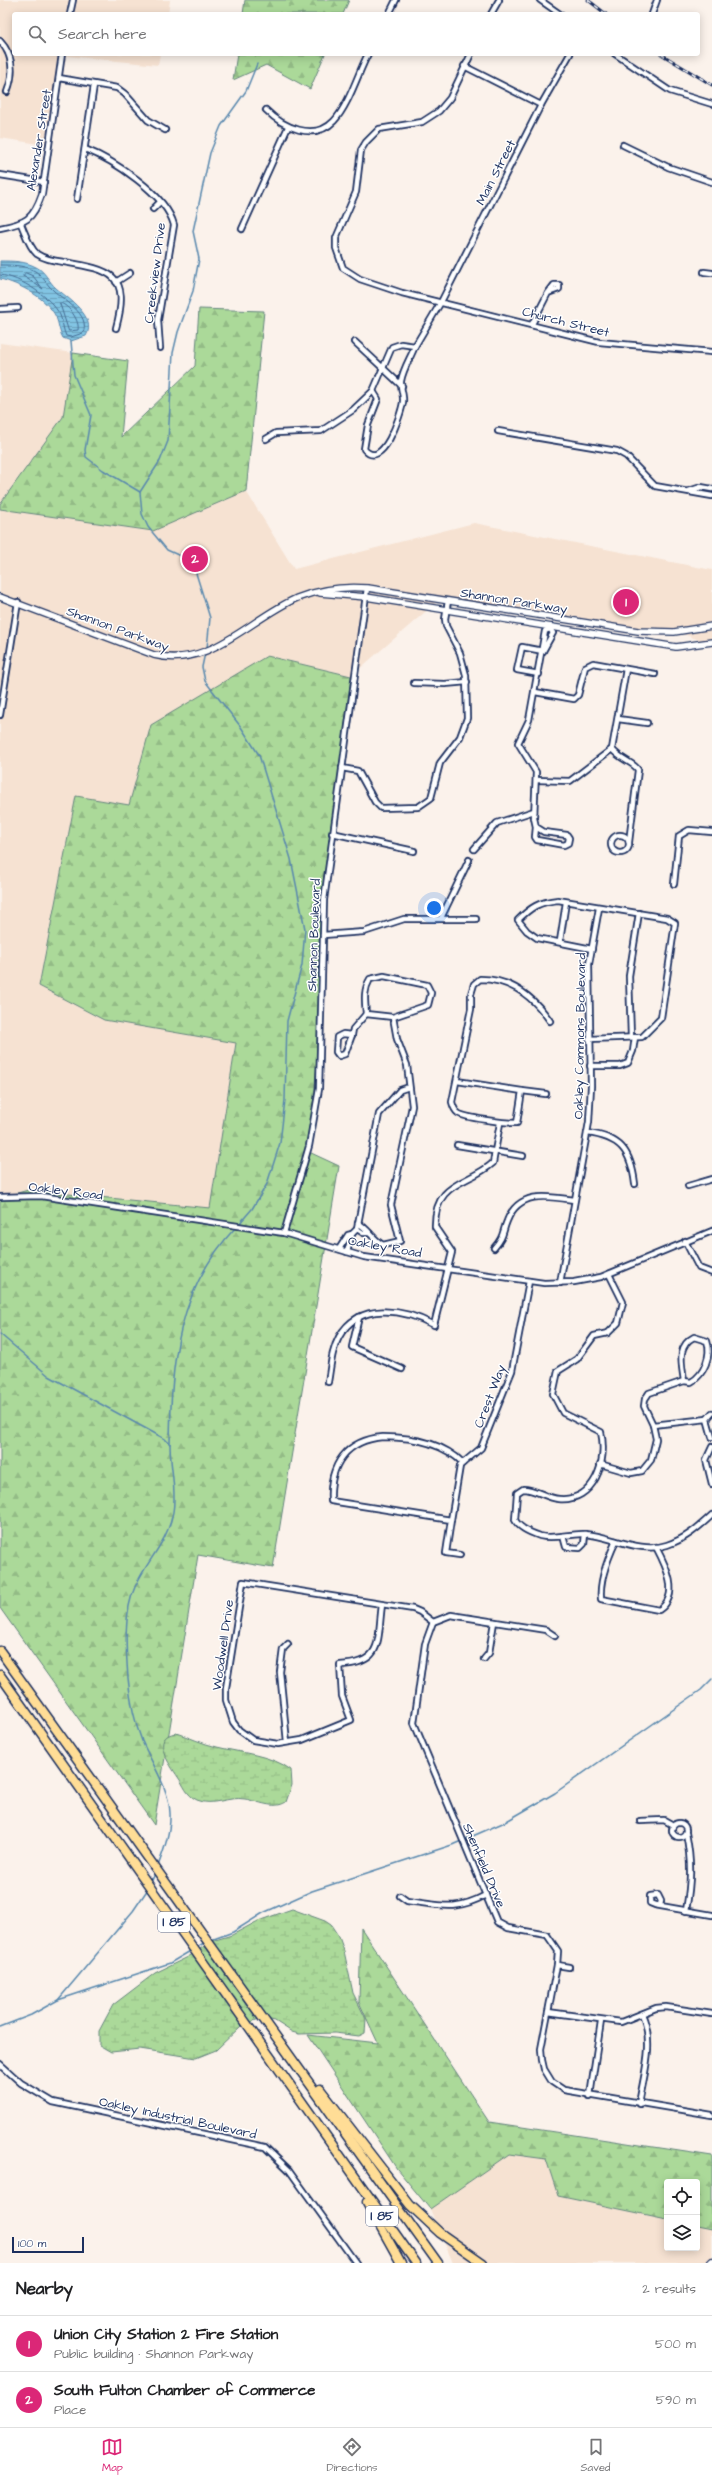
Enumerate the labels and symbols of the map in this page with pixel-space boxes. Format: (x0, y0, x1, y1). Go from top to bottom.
street label: Alexander Street (22, 87, 56, 192)
street label: Main Street (472, 136, 520, 208)
street label: Creekview Drive (140, 222, 170, 324)
street label: Church Street (520, 302, 612, 342)
pin: 2 (182, 544, 208, 574)
street label: Shannon Parkway (459, 584, 568, 619)
pin: 1 (613, 587, 639, 617)
street label: Shannon Parkway (64, 602, 171, 657)
street label: Shannon Boulevard (303, 878, 325, 992)
your location (424, 898, 444, 918)
street label: Oakley Commons Boulevard (570, 952, 591, 1119)
street label: Oakley Road (28, 1178, 104, 1206)
street label: Oakley Road (346, 1232, 423, 1263)
street label: Crest Way (470, 1362, 511, 1431)
street label: Woodwell Drive (208, 1598, 238, 1692)
street label: Shenfield Drive (458, 1820, 510, 1910)
road number: I 85 (158, 1912, 190, 1932)
street label: Oakley Industrial Boulevard (97, 2092, 259, 2145)
road number: I 85 (366, 2206, 398, 2226)
scale bar (12, 2235, 84, 2254)

